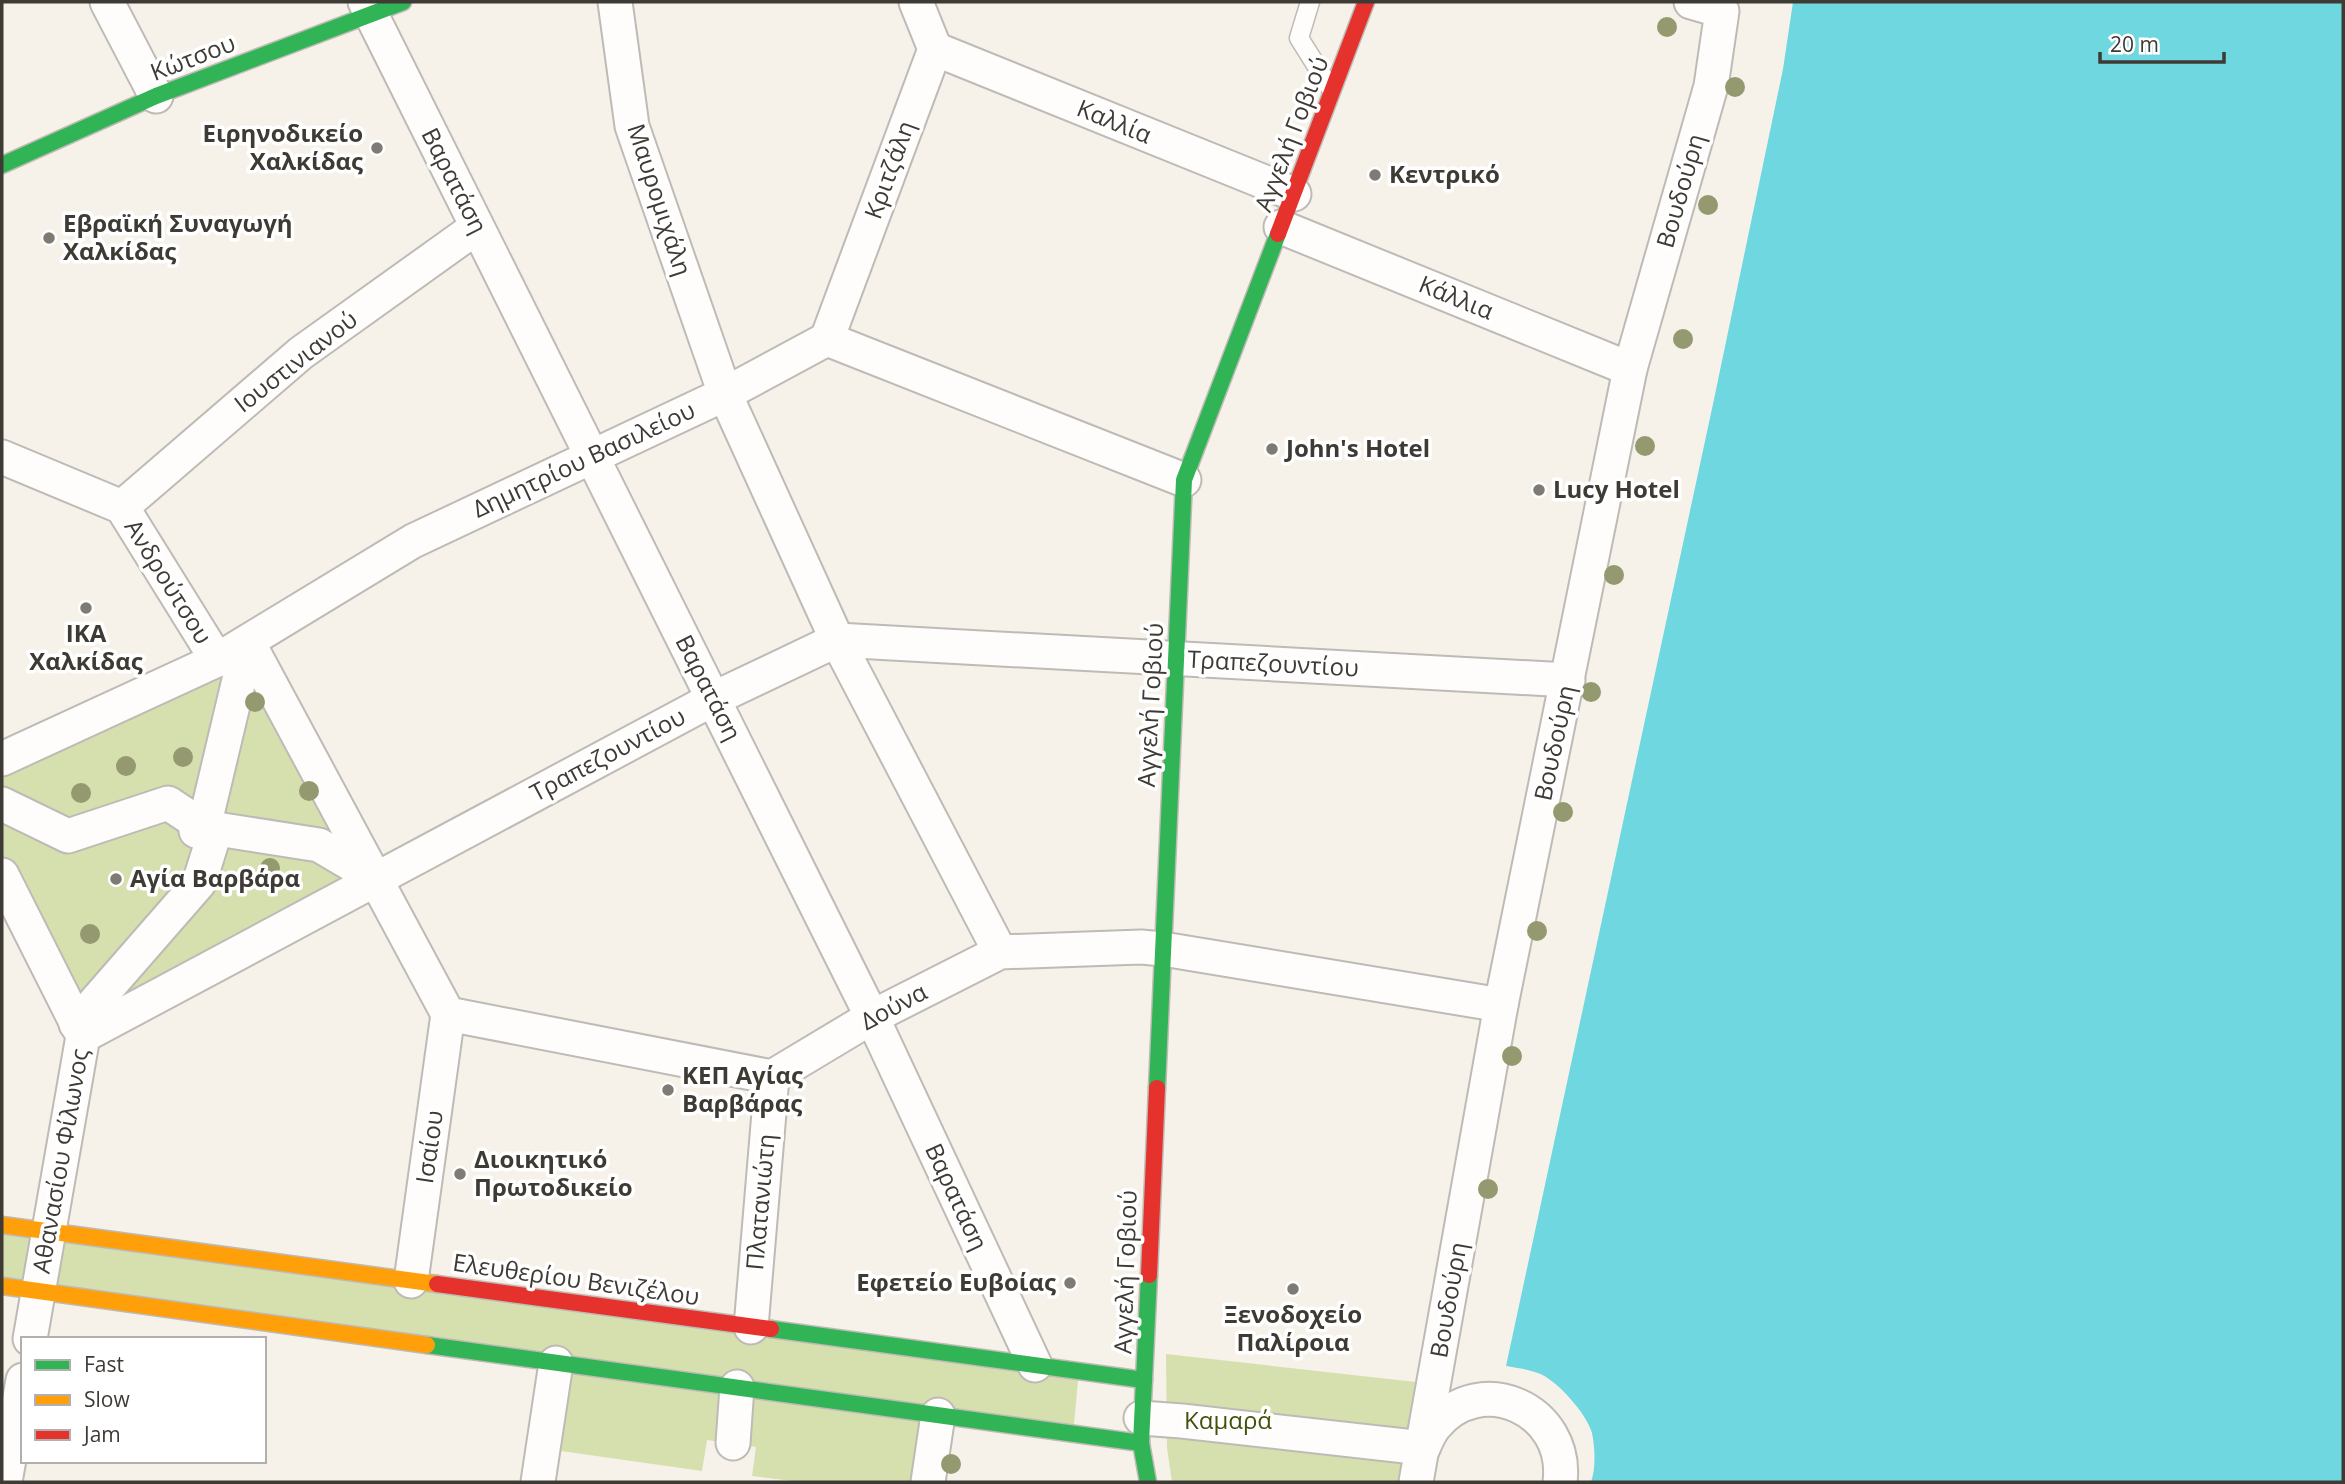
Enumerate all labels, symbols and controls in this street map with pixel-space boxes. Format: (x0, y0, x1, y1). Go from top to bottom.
scale bar (2100, 21, 2224, 65)
street label: Κώτσου (145, 25, 240, 88)
text: 20 m (2110, 30, 2159, 58)
street label: Αγγελή Γοβιού (1246, 51, 1335, 216)
street label: Καλλία (1072, 91, 1157, 151)
place label: Ειρηνοδικείο Χαλκίδας (203, 116, 363, 177)
street label: Κριτζάλη (856, 116, 922, 223)
street label: Μαυρομιχάλη (620, 119, 701, 280)
street label: Βαρατάση (415, 122, 496, 239)
street label: Βουδούρη (1648, 130, 1712, 251)
marker: Ειρηνοδικείο Χαλκίδας (369, 140, 385, 156)
place label: Κεντρικό (1389, 157, 1500, 190)
marker: Κεντρικό (1367, 167, 1383, 183)
place label: Εβραϊκή Συναγωγή Χαλκίδας (63, 206, 293, 267)
marker: Εβραϊκή Συναγωγή Χαλκίδας (41, 230, 57, 246)
street label: Κάλλια (1414, 267, 1499, 327)
street label: Ιουστινιανού (227, 302, 363, 419)
street label: Δημητρίου Βασιλείου (467, 393, 700, 525)
place label: John's Hotel (1284, 431, 1430, 464)
marker: John's Hotel (1264, 441, 1280, 457)
place label: Lucy Hotel (1553, 472, 1680, 505)
marker: Lucy Hotel (1531, 482, 1547, 498)
street label: Ανδρούτσου (118, 513, 221, 650)
marker: ΙΚΑ Χαλκίδας (78, 600, 94, 616)
place label: ΙΚΑ Χαλκίδας (29, 616, 143, 677)
street label: Αγγελή Γοβιού (1129, 622, 1170, 788)
street label: Βαρατάση (669, 629, 750, 746)
street label: Τραπεζουντίου (1187, 642, 1360, 683)
street label: Βουδούρη (1525, 682, 1582, 803)
street label: Τραπεζουντίου (524, 699, 691, 809)
place label: Αγία Βαρβάρα (130, 861, 300, 894)
marker: Αγία Βαρβάρα (108, 871, 124, 887)
street label: Δούνα (854, 974, 933, 1037)
street label: Αθανασίου Φίλωνος (24, 1046, 96, 1276)
place label: ΚΕΠ Αγίας Βαρβάρας (682, 1058, 803, 1119)
marker: ΚΕΠ Αγίας Βαρβάρας (660, 1082, 676, 1098)
street label: Ισαίου (407, 1108, 450, 1185)
street label: Πλατανιώτη (737, 1132, 782, 1271)
street label: Βαρατάση (918, 1137, 997, 1255)
place label: Διοικητικό Πρωτοδικείο (474, 1142, 633, 1203)
marker: Διοικητικό Πρωτοδικείο (452, 1166, 468, 1182)
street label: Αγγελή Γοβιού (1105, 1189, 1144, 1355)
street label: Βουδούρη (1421, 1239, 1474, 1360)
street label: Ελευθερίου Βενιζέλου (451, 1245, 702, 1312)
place label: Εφετείο Ευβοίας (856, 1265, 1056, 1298)
marker: Εφετείο Ευβοίας (1062, 1275, 1078, 1291)
marker: Ξενοδοχείο Παλίροια (1285, 1281, 1301, 1297)
place label: Ξενοδοχείο Παλίροια (1224, 1297, 1362, 1358)
legend (21, 1337, 266, 1463)
text: Fast (84, 1350, 124, 1378)
text: Slow (84, 1385, 130, 1413)
park label: Καμαρά (1184, 1403, 1272, 1436)
text: Jam (82, 1420, 121, 1448)

